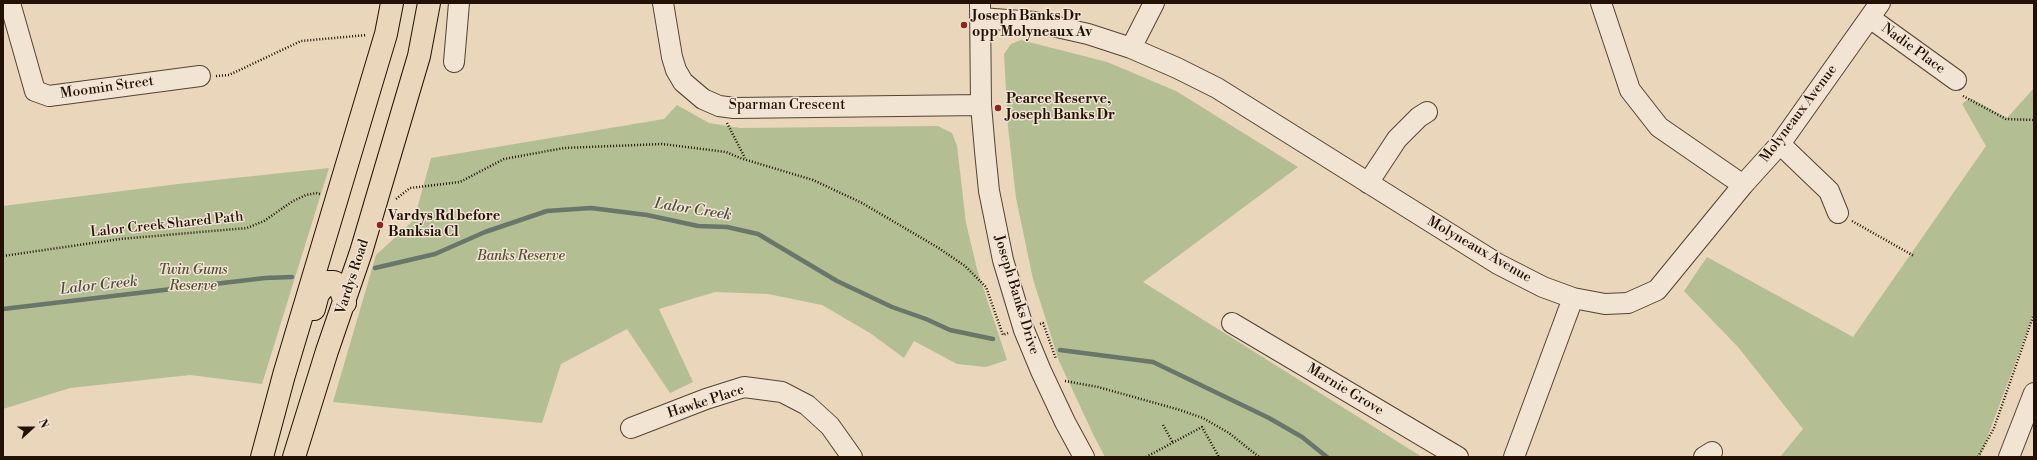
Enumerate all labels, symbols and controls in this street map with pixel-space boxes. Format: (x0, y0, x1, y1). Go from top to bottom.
place label: Joseph Banks Dr opp Molyneaux Av (972, 9, 1092, 42)
marker: Joseph Banks Dr opp Molyneaux Av (959, 20, 969, 30)
street label: Nadie Place (1878, 20, 1948, 78)
street label: Molyneaux Avenue (1757, 62, 1841, 166)
street label: Moomin Street (59, 73, 155, 103)
place label: Pearce Reserve, Joseph Banks Dr (1006, 92, 1115, 124)
street label: Sparman Crescent (729, 98, 845, 114)
marker: Pearce Reserve, Joseph Banks Dr (993, 103, 1003, 113)
water label: Lalor Creek (653, 195, 733, 225)
street label: Lalor Creek Shared Path (90, 209, 244, 241)
place label: Vardys Rd before Banksia Cl (388, 209, 500, 242)
street label: Molyneaux Avenue (1424, 213, 1534, 287)
marker: Vardys Rd before Banksia Cl (375, 220, 385, 230)
street label: Joseph Banks Drive (990, 233, 1042, 357)
street label: Vardys Road (333, 237, 373, 317)
park label: Banks Reserve (477, 249, 565, 265)
park label: Twin Gums Reserve (158, 263, 228, 296)
water label: Lalor Creek (59, 273, 139, 299)
street label: Marnie Grove (1304, 361, 1386, 419)
street label: Hawke Place (665, 382, 747, 422)
north arrow (12, 408, 52, 448)
text: N (35, 417, 51, 430)

